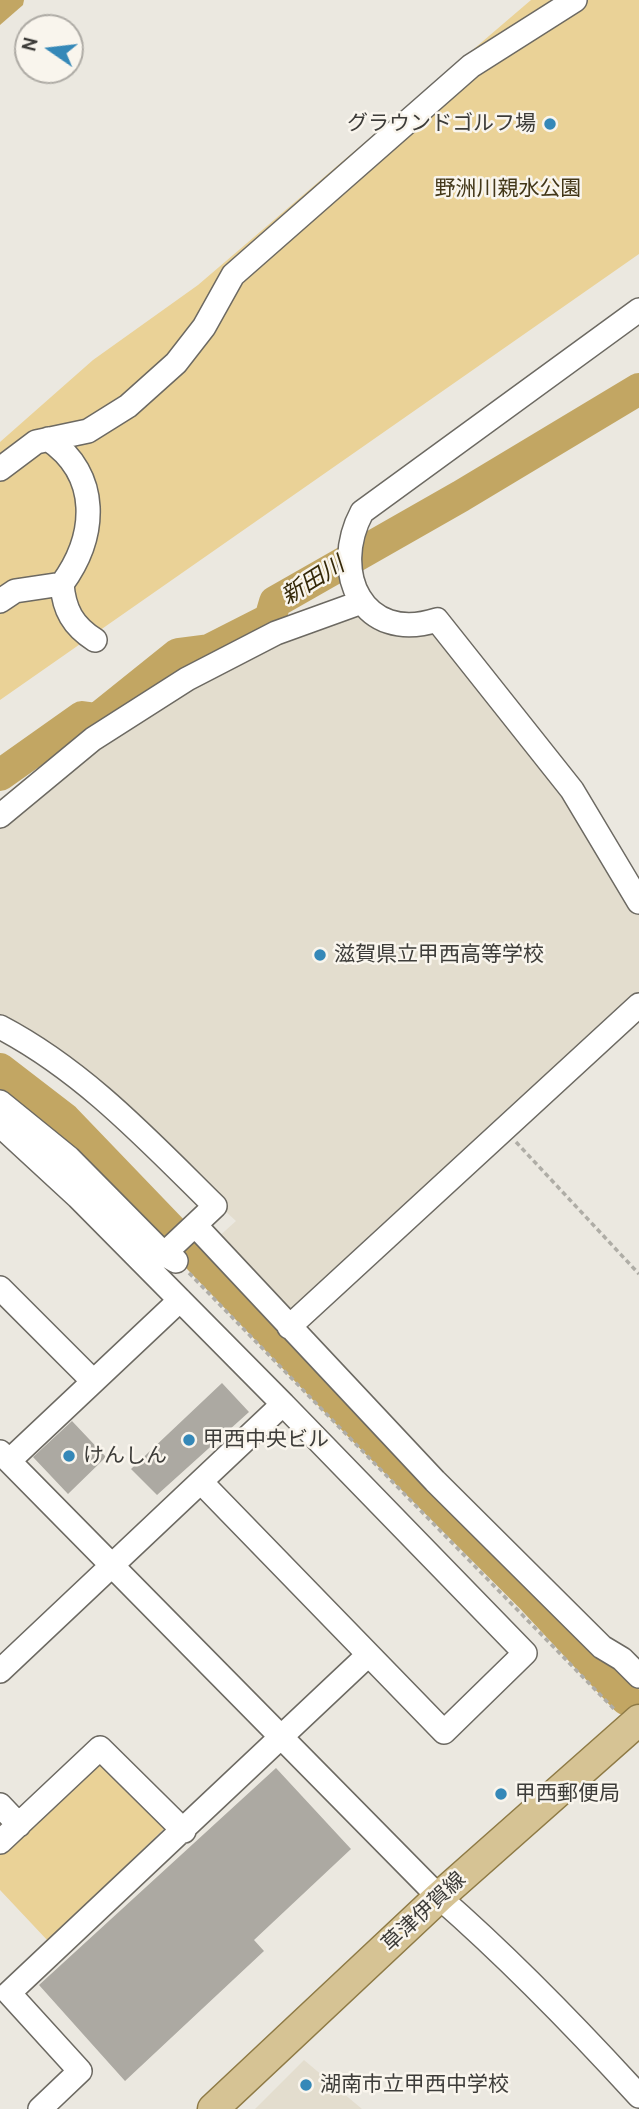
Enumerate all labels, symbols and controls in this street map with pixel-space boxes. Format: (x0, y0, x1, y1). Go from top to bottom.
north arrow (14, 14, 84, 84)
text: N (17, 35, 43, 54)
place label: グラウンドゴルフ場 (347, 111, 536, 137)
marker: グラウンドゴルフ場 (542, 116, 558, 132)
park label: 野洲川親水公園 (435, 176, 581, 202)
water label: 新田川 (276, 551, 350, 611)
place label: 滋賀県立甲西高等学校 (334, 942, 544, 968)
marker: 滋賀県立甲西高等学校 (312, 947, 328, 963)
place label: 甲西中央ビル (203, 1427, 329, 1453)
marker: 甲西中央ビル (181, 1432, 197, 1448)
place label: けんしん (83, 1443, 167, 1469)
marker: けんしん (61, 1448, 77, 1464)
place label: 甲西郵便局 (515, 1781, 620, 1807)
marker: 甲西郵便局 (493, 1786, 509, 1802)
street label: 草津伊賀線 (377, 1867, 471, 1957)
place label: 湖南市立甲西中学校 (320, 2072, 509, 2098)
marker: 湖南市立甲西中学校 (298, 2077, 314, 2093)

